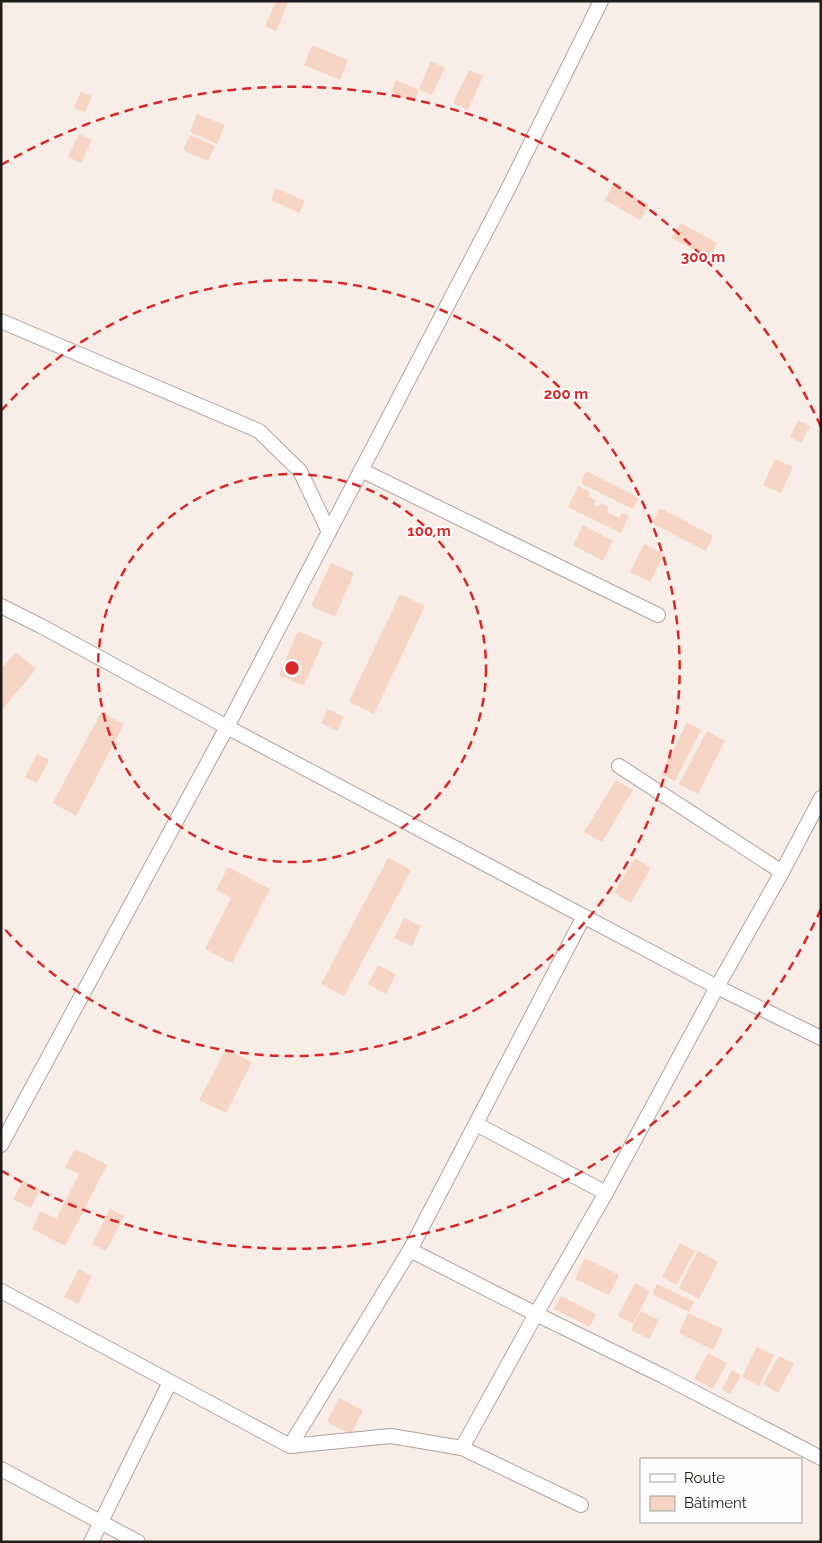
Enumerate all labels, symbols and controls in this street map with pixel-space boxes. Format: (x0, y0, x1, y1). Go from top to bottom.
text: 300 m (681, 248, 725, 266)
text: 200 m (544, 385, 588, 403)
text: 100 m (407, 522, 451, 540)
centre of rings (283, 659, 301, 677)
legend (640, 1458, 802, 1523)
text: Route (684, 1469, 725, 1487)
text: Bâtiment (684, 1494, 747, 1512)

